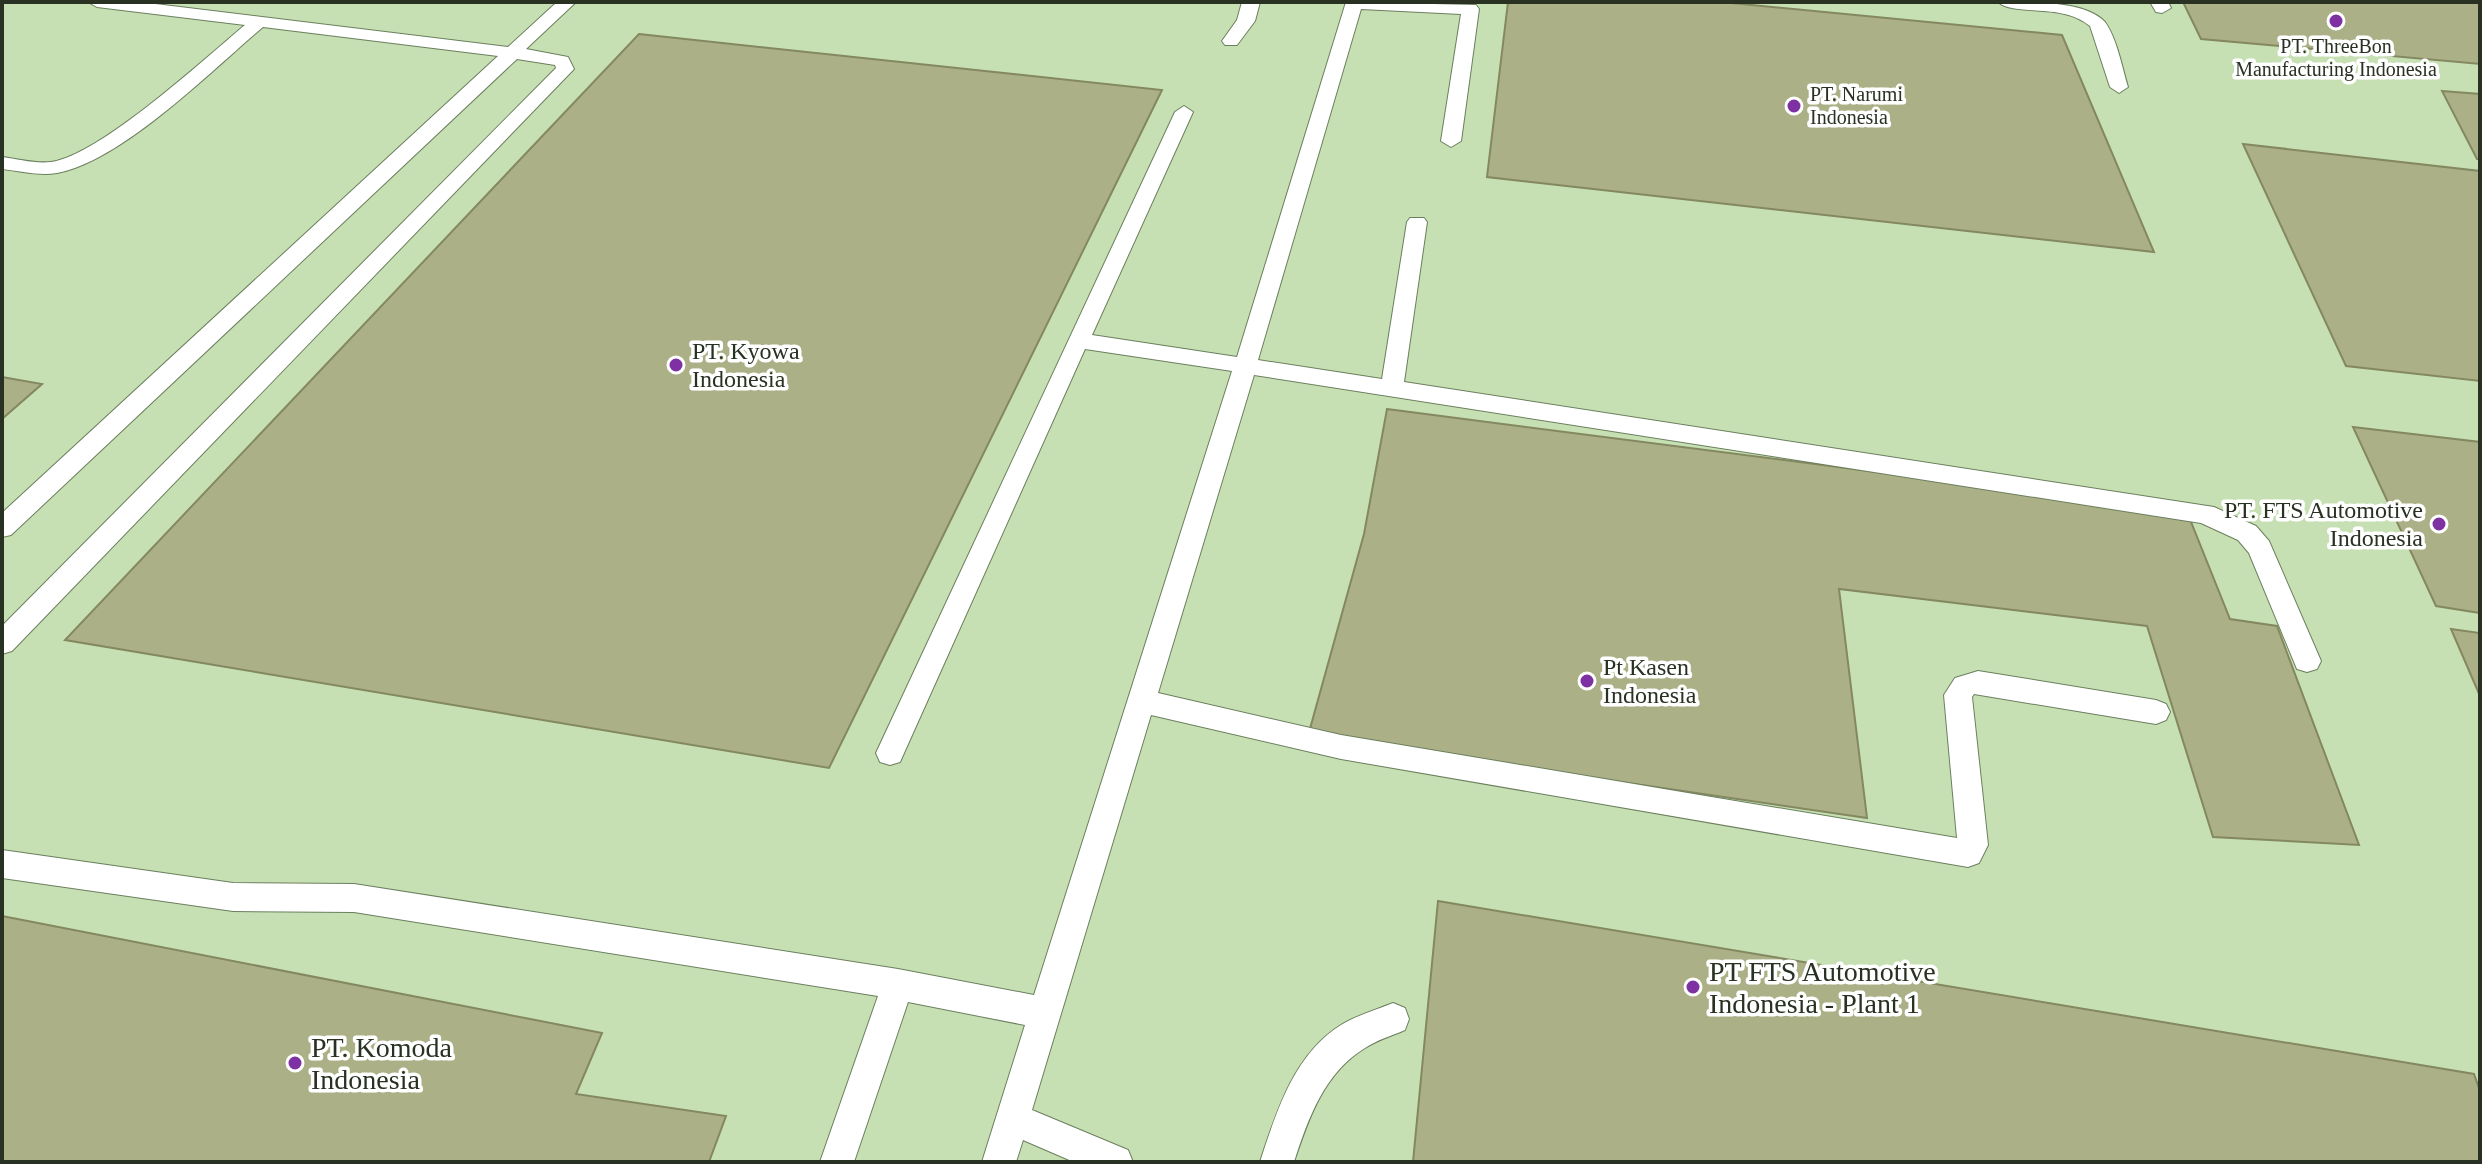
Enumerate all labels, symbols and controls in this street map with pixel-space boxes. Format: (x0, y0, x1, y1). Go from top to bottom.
marker: PT. ThreeBon Manufacturing Indonesia (2327, 12, 2345, 30)
place label: PT. ThreeBon Manufacturing Indonesia (2235, 35, 2437, 81)
place label: PT. Narumi Indonesia (1810, 83, 1903, 128)
marker: PT. Narumi Indonesia (1785, 97, 1803, 115)
place label: PT. Kyowa Indonesia (692, 338, 800, 392)
marker: PT. Kyowa Indonesia (667, 356, 685, 374)
place label: PT. FTS Automotive Indonesia (2224, 497, 2423, 551)
marker: PT. FTS Automotive Indonesia (2430, 515, 2448, 533)
place label: Pt Kasen Indonesia (1603, 654, 1697, 708)
marker: Pt Kasen Indonesia (1578, 672, 1596, 690)
place label: PT FTS Automotive Indonesia - Plant 1 (1709, 956, 1936, 1019)
marker: PT FTS Automotive Indonesia - Plant 1 (1684, 978, 1702, 996)
place label: PT. Komoda Indonesia (311, 1032, 453, 1095)
marker: PT. Komoda Indonesia (286, 1054, 304, 1072)

